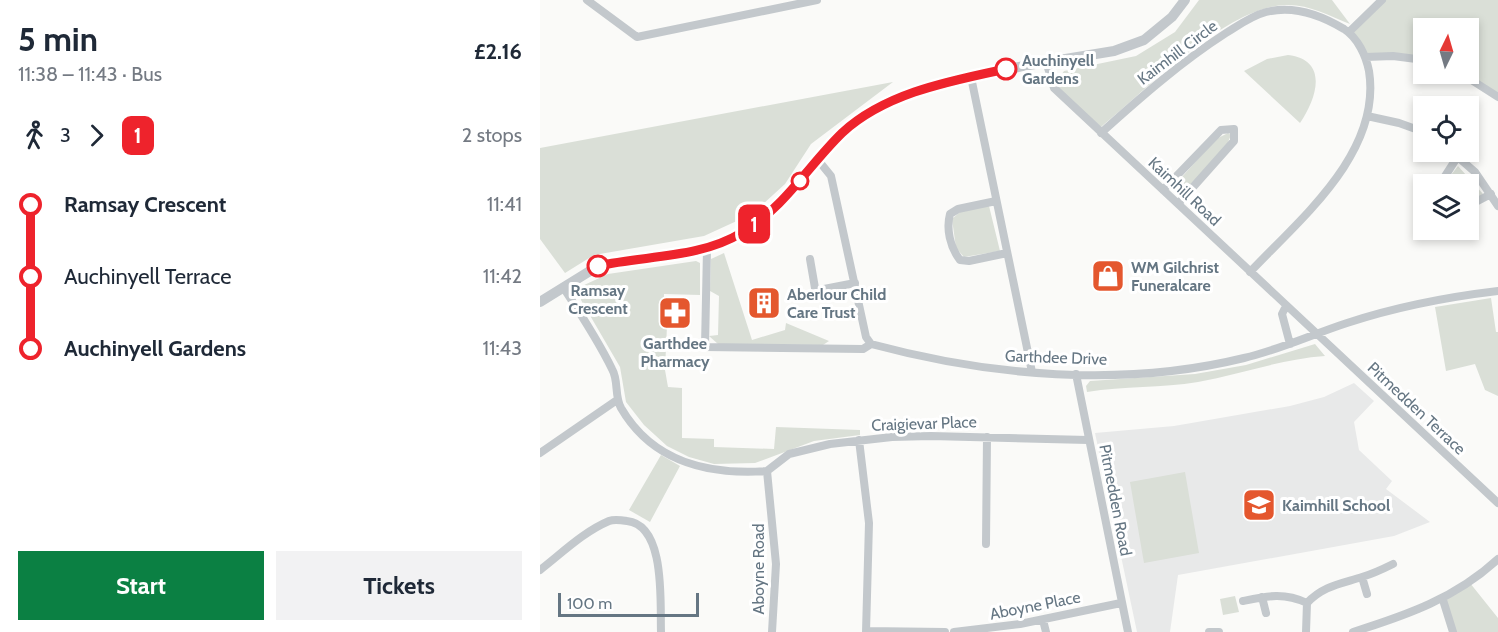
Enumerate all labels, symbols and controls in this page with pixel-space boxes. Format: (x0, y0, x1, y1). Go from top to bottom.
street label: Kaimhill Circle (1134, 16, 1221, 89)
north arrow (1413, 18, 1479, 84)
map controls (1413, 18, 1479, 240)
text: 5 min (18, 19, 98, 59)
text: £2.16 (474, 38, 522, 65)
place label: Auchinyell Gardens (1022, 51, 1094, 88)
marker: Auchinyell Gardens (995, 58, 1017, 80)
text: 11:38 – 11:43 · Bus (18, 62, 162, 86)
button: locate (1413, 96, 1479, 162)
icon: walk (18, 119, 51, 152)
icon: forward (80, 119, 113, 152)
text: 3 (60, 123, 71, 147)
text: 1 (134, 123, 142, 148)
text: 2 stops (462, 123, 522, 147)
street label: Kaimhill Road (1145, 153, 1225, 230)
unlabelled marker (791, 172, 809, 190)
button: layers (1413, 174, 1479, 240)
text: Ramsay Crescent (64, 191, 226, 218)
text: 11:41 (487, 192, 522, 216)
line badge: 1 (734, 204, 774, 244)
text: 1 (750, 212, 758, 237)
marker: Ramsay Crescent (587, 255, 609, 277)
shop icon: WM Gilchrist Funeralcare (1090, 258, 1126, 294)
place label: WM Gilchrist Funeralcare (1131, 258, 1220, 295)
text: Auchinyell Terrace (64, 263, 232, 290)
text: 11:42 (483, 264, 522, 288)
place label: Ramsay Crescent (568, 281, 628, 318)
building icon: Aberlour Child Care Trust (746, 285, 782, 321)
place label: Aberlour Child Care Trust (787, 285, 886, 322)
pharmacy icon: Garthdee Pharmacy (657, 295, 693, 331)
place label: Garthdee Pharmacy (640, 334, 710, 371)
text: Auchinyell Gardens (64, 335, 246, 362)
text: 11:43 (482, 336, 522, 360)
street label: Garthdee Drive (1005, 346, 1107, 369)
street label: Pitmedden Terrace (1364, 358, 1470, 459)
street label: Craigievar Place (871, 412, 977, 435)
street label: Pitmedden Road (1095, 443, 1136, 558)
school or university icon: Kaimhill School (1241, 487, 1277, 523)
place label: Kaimhill School (1282, 496, 1390, 515)
street label: Aboyne Road (749, 524, 768, 614)
button: Start (18, 551, 264, 620)
button: Tickets (276, 551, 522, 620)
street label: Aboyne Place (988, 587, 1082, 624)
scale bar (558, 590, 699, 618)
text: 100 m (567, 594, 612, 613)

